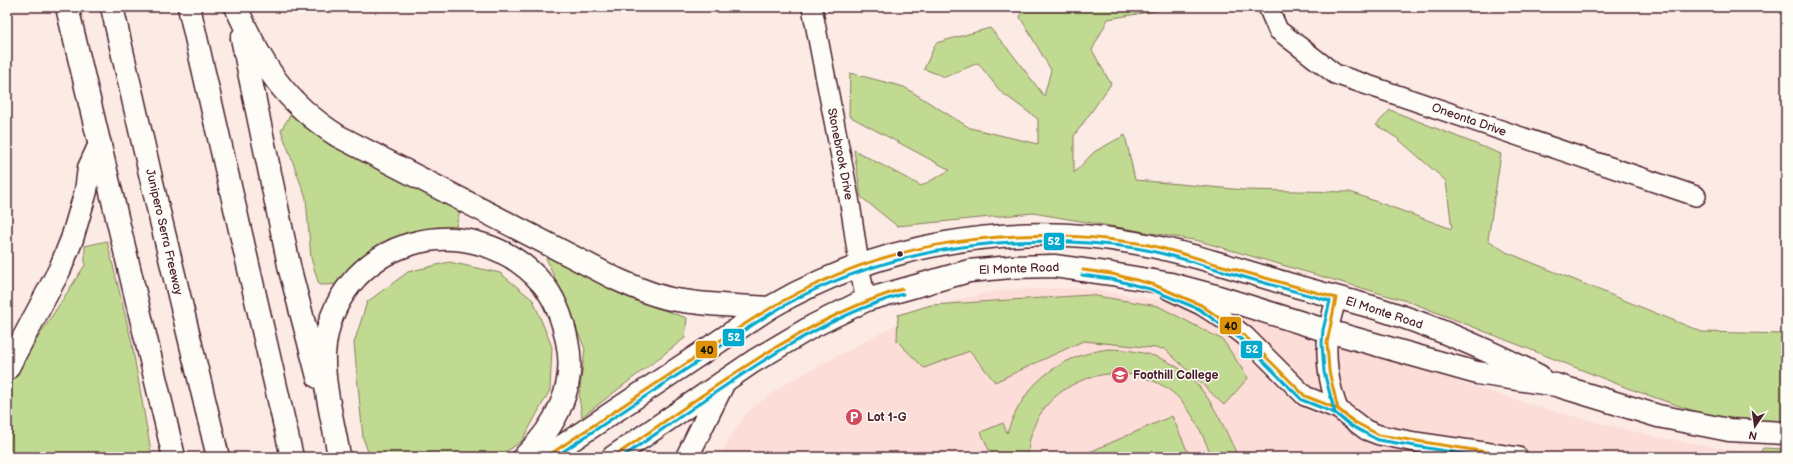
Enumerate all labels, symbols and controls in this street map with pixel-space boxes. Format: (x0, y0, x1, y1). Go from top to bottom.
street label: Oneonta Drive (1430, 100, 1508, 140)
street label: Stonebrook Drive (824, 107, 856, 201)
street label: Junipero Serra Freeway (142, 167, 186, 297)
line badge: 52 (1043, 232, 1065, 251)
text: 52 (1048, 235, 1061, 248)
unlabelled marker (895, 249, 905, 259)
street label: El Monte Road (979, 260, 1060, 278)
street label: El Monte Road (1343, 293, 1425, 333)
line badge: 40 (1219, 316, 1242, 335)
text: 40 (1224, 320, 1238, 333)
line badge: 52 (722, 328, 745, 347)
text: 52 (728, 331, 741, 344)
line badge: 40 (695, 340, 718, 359)
line badge: 52 (1240, 340, 1263, 359)
text: 52 (1246, 343, 1259, 356)
text: 40 (700, 344, 714, 357)
school or university icon: Foothill College (1110, 365, 1130, 385)
place label: Foothill College (1133, 368, 1218, 383)
north arrow (1735, 406, 1775, 446)
parking icon: Lot 1-G (844, 407, 864, 427)
place label: Lot 1-G (867, 410, 907, 425)
text: N (1747, 428, 1758, 443)

